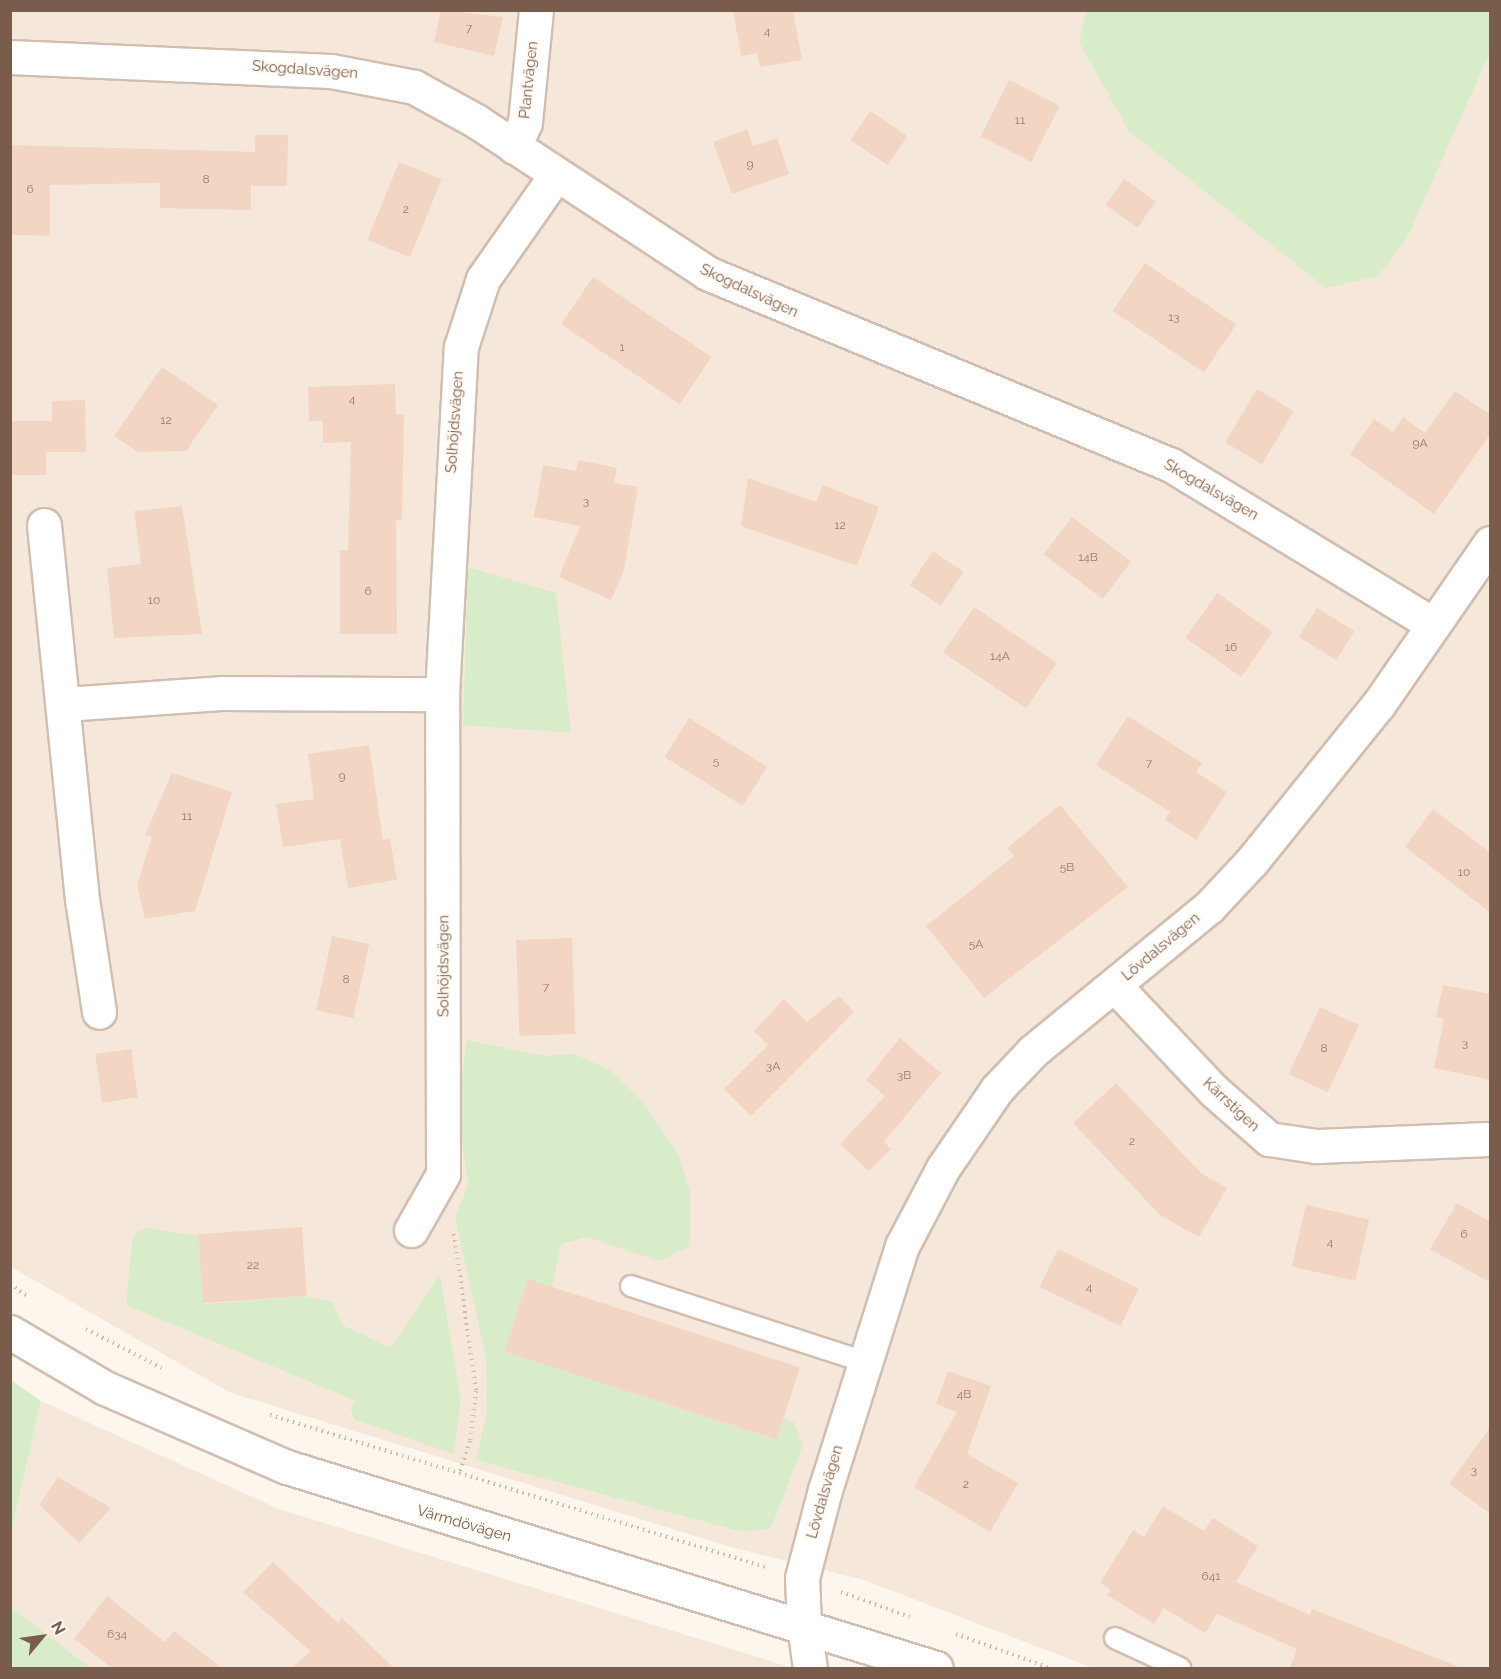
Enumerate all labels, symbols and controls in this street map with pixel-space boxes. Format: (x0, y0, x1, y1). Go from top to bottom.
house number: 7 (466, 22, 472, 36)
house number: 4 (764, 25, 770, 39)
street label: Plantvägen (516, 40, 542, 120)
street label: Skogdalsvägen (251, 57, 359, 83)
house number: 11 (1015, 114, 1025, 128)
house number: 9 (746, 158, 754, 172)
house number: 8 (202, 173, 210, 187)
house number: 6 (26, 183, 34, 197)
house number: 2 (403, 203, 409, 217)
street label: Skogdalsvägen (697, 260, 801, 322)
house number: 13 (1168, 311, 1180, 325)
house number: 1 (619, 341, 625, 355)
street label: Solhöjdsvägen (442, 370, 468, 474)
house number: 4 (349, 393, 355, 407)
house number: 12 (160, 414, 172, 428)
house number: 9A (1412, 437, 1428, 451)
street label: Skogdalsvägen (1160, 456, 1262, 524)
house number: 3 (583, 495, 589, 509)
house number: 12 (834, 519, 846, 533)
house number: 14B (1078, 551, 1098, 565)
house number: 6 (364, 585, 372, 599)
house number: 10 (148, 594, 160, 608)
house number: 16 (1225, 641, 1237, 655)
house number: 14A (990, 650, 1010, 664)
house number: 5 (713, 755, 719, 769)
house number: 7 (1146, 757, 1152, 771)
house number: 9 (338, 770, 346, 784)
house number: 11 (182, 810, 192, 824)
house number: 5B (1060, 861, 1074, 875)
house number: 10 (1458, 866, 1470, 880)
street label: Lövdalsvägen (1118, 909, 1204, 985)
street label: Solhöjdsvägen (435, 915, 453, 1017)
house number: 5A (969, 938, 983, 952)
house number: 8 (342, 973, 350, 987)
house number: 7 (543, 981, 549, 995)
house number: 3 (1462, 1037, 1468, 1051)
house number: 8 (1320, 1042, 1328, 1056)
house number: 3A (766, 1060, 780, 1074)
house number: 3B (897, 1069, 911, 1083)
street label: Kärrstigen (1199, 1074, 1263, 1136)
house number: 2 (1129, 1135, 1135, 1149)
house number: 6 (1460, 1228, 1468, 1242)
house number: 4 (1327, 1236, 1333, 1250)
house number: 22 (247, 1259, 259, 1273)
house number: 4 (1086, 1281, 1092, 1295)
house number: 4B (957, 1388, 971, 1402)
street label: Lövdalsvägen (803, 1443, 847, 1541)
house number: 3 (1471, 1464, 1477, 1478)
house number: 2 (963, 1478, 969, 1492)
street label: Värmdövägen (415, 1502, 513, 1546)
house number: 641 (1202, 1570, 1220, 1584)
north arrow (12, 1607, 72, 1667)
text: N (47, 1618, 69, 1638)
house number: 634 (107, 1628, 127, 1642)

